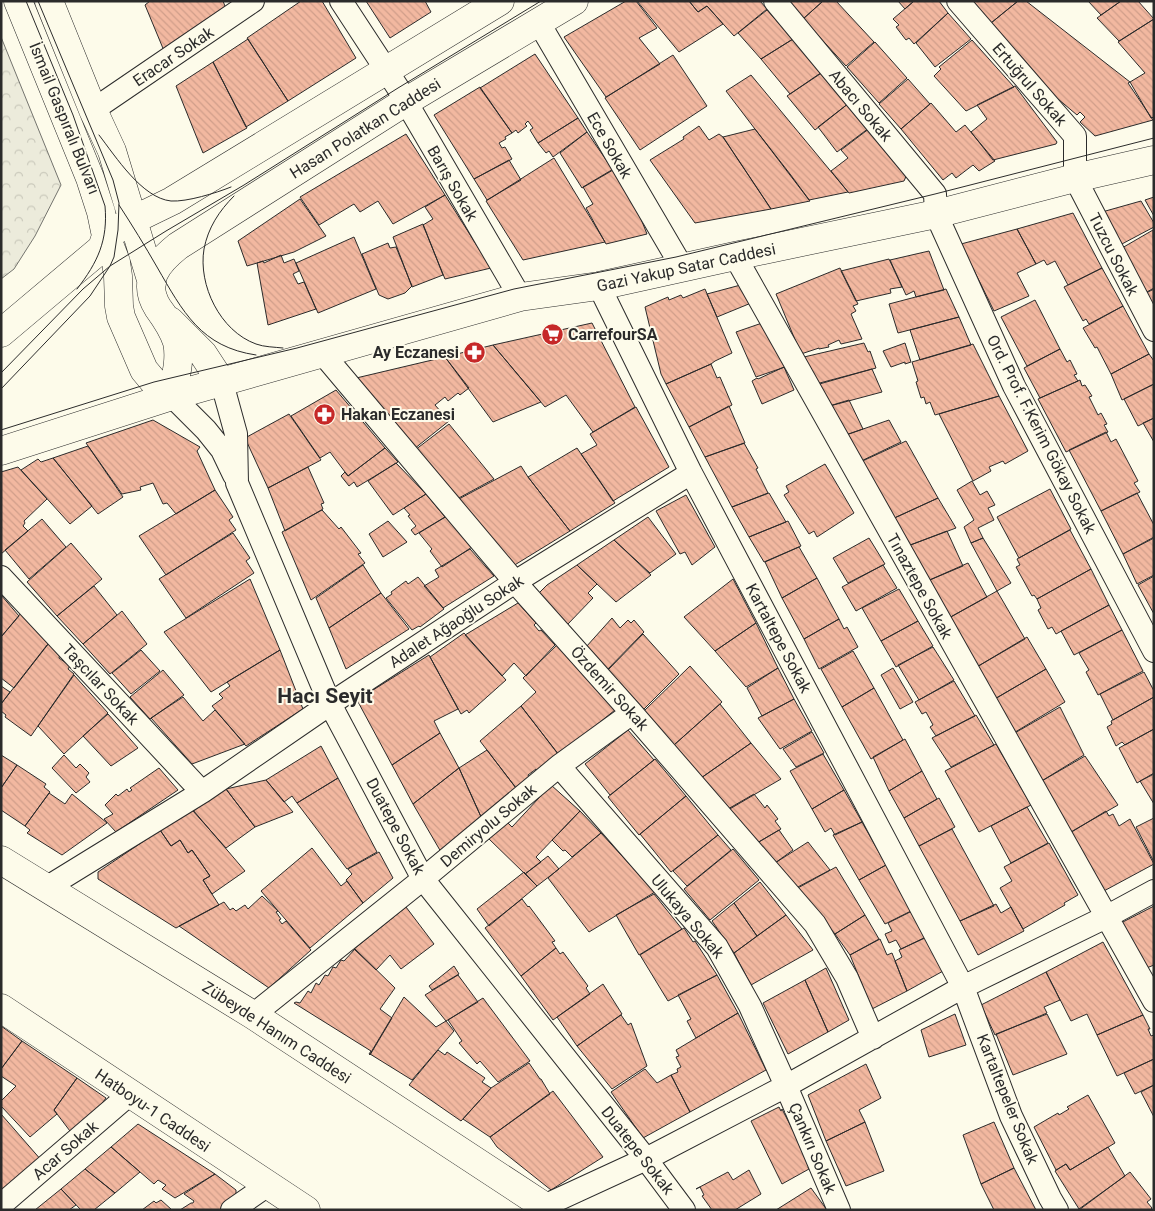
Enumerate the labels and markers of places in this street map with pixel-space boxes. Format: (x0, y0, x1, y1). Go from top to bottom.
supermarket icon: CarrefourSA (540, 322, 564, 346)
place label: CarrefourSA (568, 325, 658, 344)
pharmacy icon: Ay Eczanesi (463, 340, 487, 364)
place label: Ay Eczanesi (373, 343, 459, 362)
pharmacy icon: Hakan Eczanesi (313, 402, 337, 426)
place label: Hakan Eczanesi (341, 405, 455, 424)

